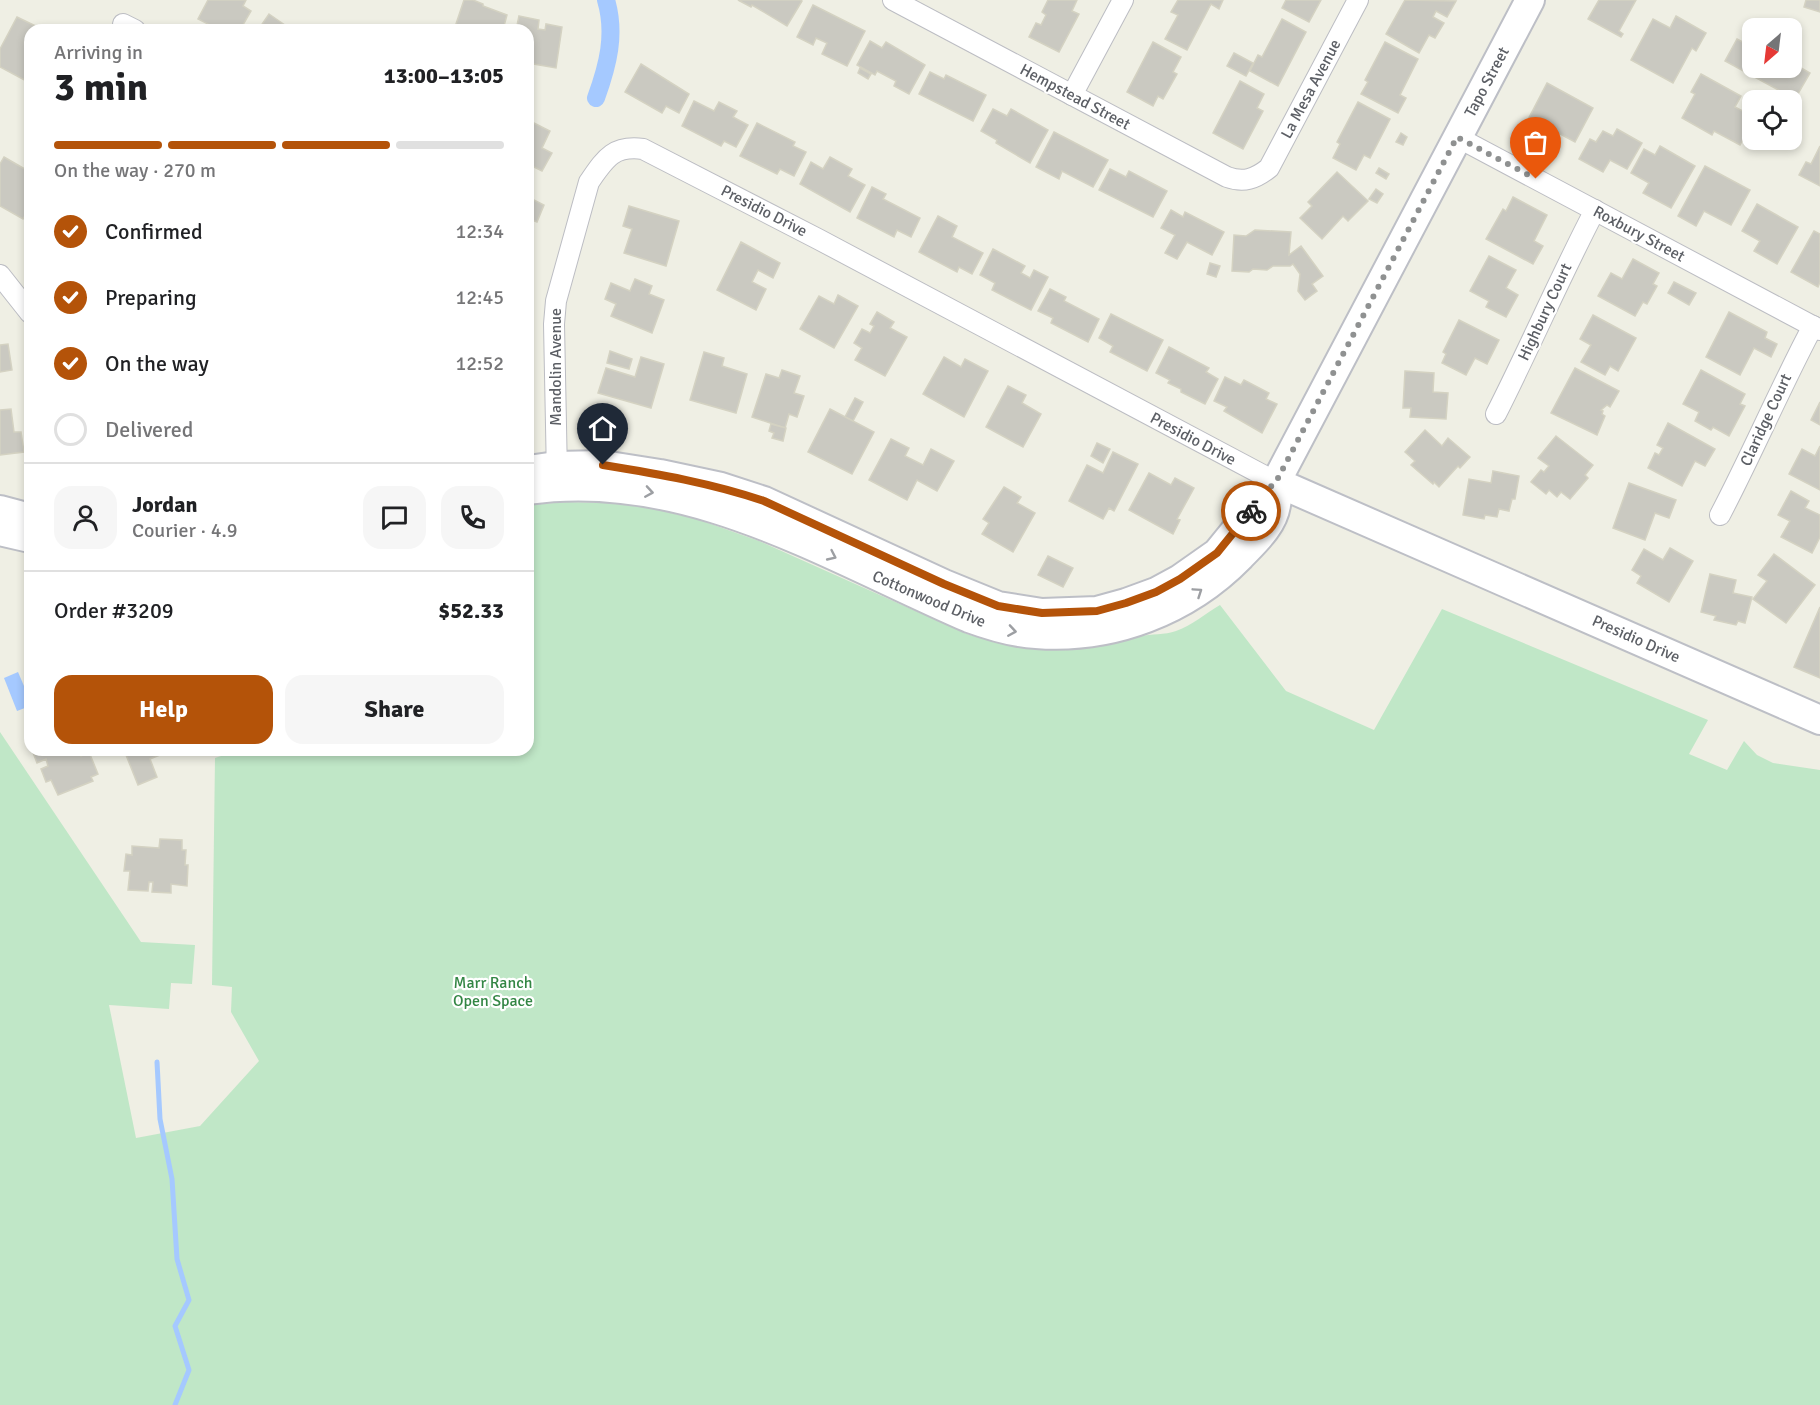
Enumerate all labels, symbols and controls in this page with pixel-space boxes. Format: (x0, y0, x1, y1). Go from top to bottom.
north arrow (1742, 18, 1802, 78)
map controls (1742, 18, 1802, 150)
street label: La Mesa Avenue (1276, 36, 1346, 142)
text: Arriving in (54, 40, 143, 65)
street label: Tapo Street (1460, 43, 1514, 121)
street label: Hempstead Street (1016, 59, 1134, 135)
text: 13:00–13:05 (384, 62, 504, 89)
text: 3 min (54, 63, 148, 111)
button: locate (1742, 90, 1802, 150)
pin (1510, 117, 1561, 179)
icon: bag (1519, 126, 1552, 159)
text: On the way · 270 m (54, 158, 216, 183)
street label: Presidio Drive (717, 181, 811, 241)
street label: Roxbury Street (1590, 201, 1689, 267)
icon: check (54, 215, 87, 248)
text: Confirmed (105, 218, 203, 245)
text: 12:34 (455, 219, 504, 244)
street label: Highbury Court (1514, 260, 1576, 364)
icon: check (54, 281, 87, 314)
text: Preparing (105, 284, 197, 311)
text: 12:45 (455, 285, 504, 310)
street label: Mandolin Avenue (546, 308, 566, 426)
icon: check (54, 347, 87, 380)
text: On the way (105, 350, 209, 377)
text: 12:52 (455, 351, 504, 376)
street label: Claridge Court (1736, 370, 1796, 469)
pin (577, 403, 628, 465)
street label: Presidio Drive (1147, 408, 1239, 470)
icon: home (586, 412, 619, 445)
text: Delivered (105, 416, 193, 443)
courier (1221, 481, 1281, 541)
button: person (54, 486, 117, 549)
button: chat (363, 486, 426, 549)
button: phone (441, 486, 504, 549)
one-way arrow (644, 486, 654, 498)
text: Jordan (132, 491, 198, 518)
icon: bike (1235, 495, 1268, 528)
text: Courier · 4.9 (132, 518, 238, 543)
one-way arrow (826, 549, 837, 561)
street label: Cottonwood Drive (869, 566, 989, 632)
one-way arrow (1192, 588, 1203, 599)
text: Order #3209 (54, 597, 174, 624)
text: $52.33 (438, 597, 504, 624)
street label: Presidio Drive (1589, 611, 1683, 667)
one-way arrow (1008, 624, 1017, 636)
button: Help (54, 675, 273, 744)
button: Share (285, 675, 504, 744)
park label: Marr Ranch Open Space (453, 973, 533, 1011)

